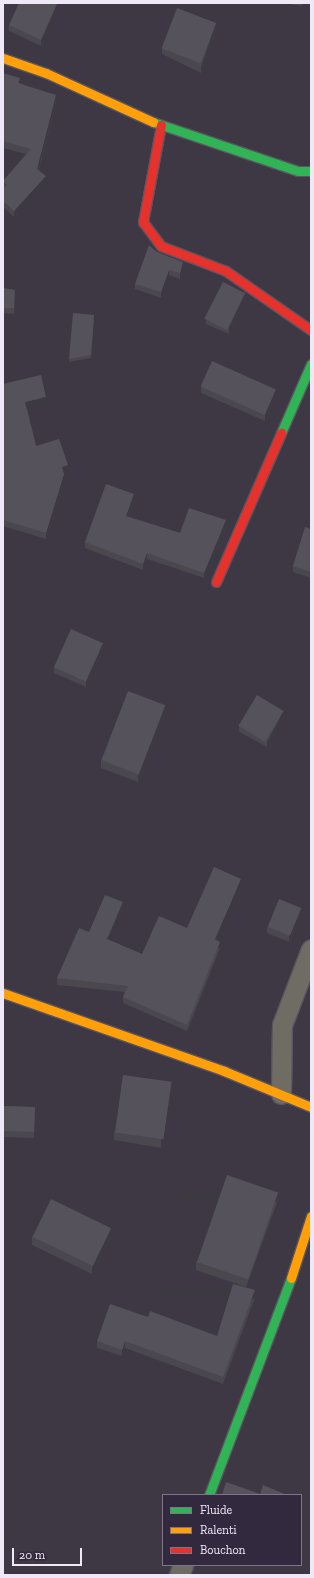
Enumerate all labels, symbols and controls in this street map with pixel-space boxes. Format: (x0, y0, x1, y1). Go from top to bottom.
legend (162, 1494, 302, 1566)
text: Fluide (200, 1503, 232, 1517)
text: Ralenti (200, 1523, 237, 1537)
scale bar (14, 1540, 84, 1566)
text: Bouchon (200, 1543, 245, 1557)
text: 20 m (19, 1548, 45, 1562)

